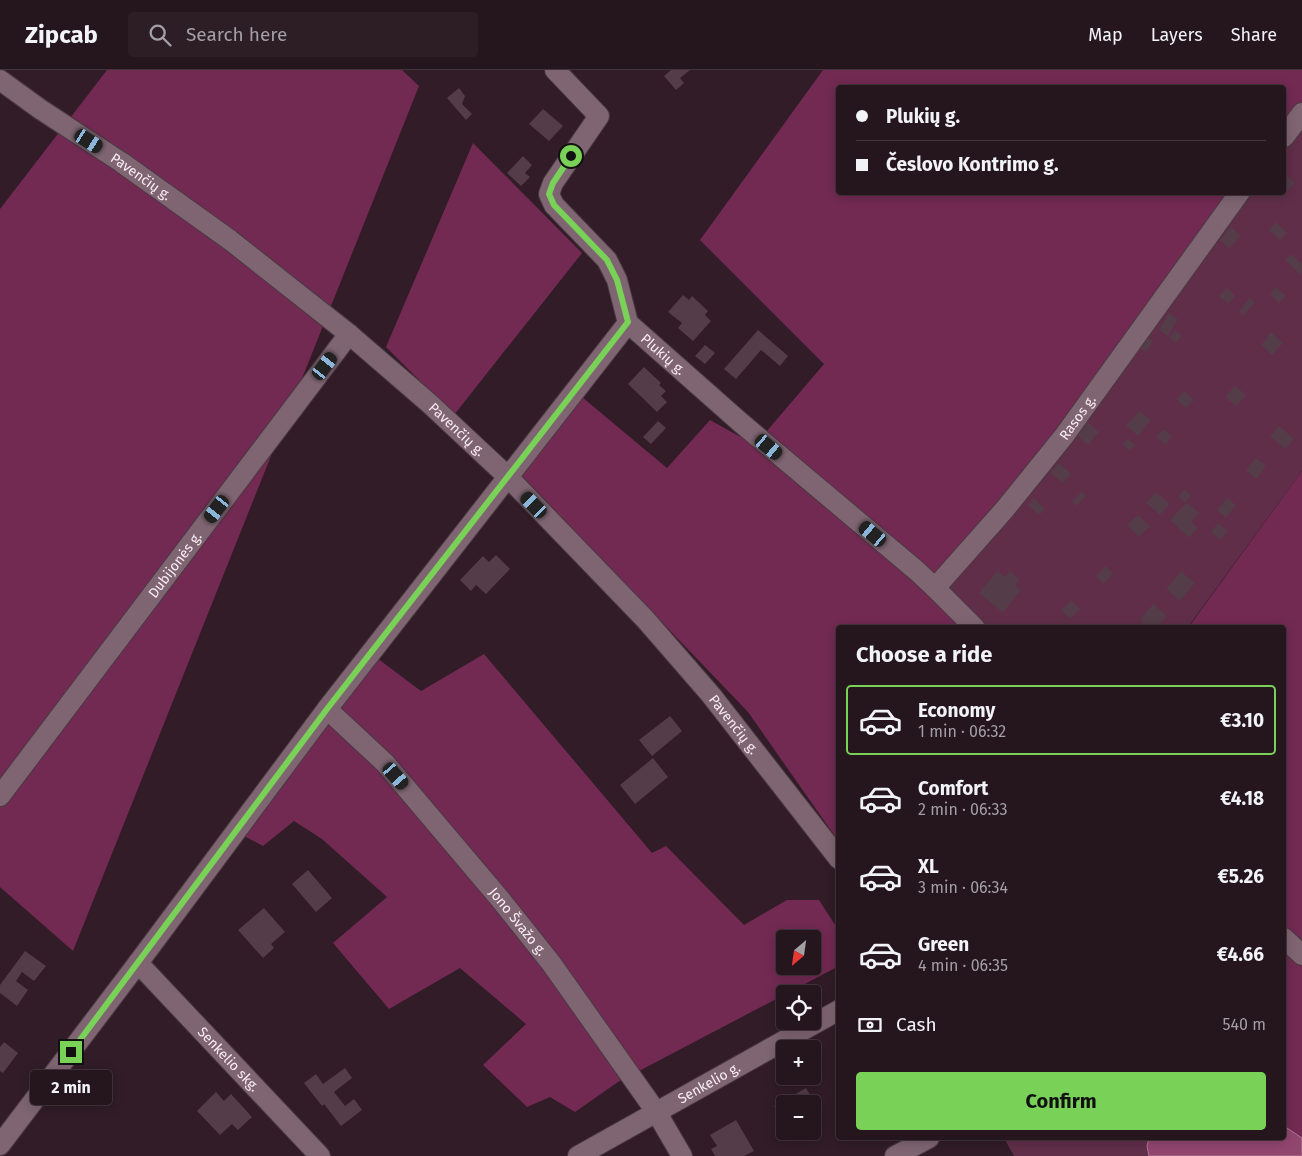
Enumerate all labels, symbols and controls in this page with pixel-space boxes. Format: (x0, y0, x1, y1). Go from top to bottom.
search box (128, 12, 478, 57)
text: Zipcab (25, 21, 98, 49)
icon: search (146, 21, 174, 49)
text: Search here (186, 23, 287, 46)
text: Map (1088, 24, 1123, 46)
text: Layers (1151, 24, 1203, 46)
text: Share (1231, 24, 1277, 46)
text: Plukių g. (886, 105, 960, 128)
car (72, 127, 105, 155)
route start (560, 145, 582, 167)
street label: Pavenčių g. (108, 149, 175, 204)
text: Česlovo Kontrimo g. (886, 153, 1059, 176)
street label: Plukių g. (638, 330, 689, 378)
car (309, 350, 340, 382)
street label: Rasos g. (1056, 391, 1099, 443)
street label: Pavenčių g. (425, 399, 489, 460)
car (752, 432, 785, 462)
car (518, 489, 549, 521)
car (201, 493, 232, 525)
car (856, 519, 889, 549)
street label: Dubijonės g. (144, 528, 205, 601)
text: Choose a ride (856, 641, 992, 668)
street label: Pavenčių g. (705, 691, 762, 757)
icon: car (858, 698, 903, 743)
text: Economy (918, 699, 995, 722)
text: €3.10 (1220, 709, 1264, 732)
text: 1 min · 06:32 (918, 722, 1006, 741)
car (380, 760, 411, 792)
icon: car (858, 776, 903, 821)
text: Comfort (918, 777, 988, 800)
text: €4.18 (1220, 787, 1264, 810)
text: 2 min · 06:33 (918, 800, 1008, 819)
icon: car (858, 854, 903, 899)
text: XL (918, 855, 939, 878)
text: €5.26 (1217, 865, 1264, 888)
text: 3 min · 06:34 (918, 878, 1008, 897)
street label: Jono Švažo g. (485, 884, 550, 959)
north arrow (776, 930, 821, 975)
map controls (776, 930, 821, 1140)
icon: car (858, 932, 903, 977)
text: Green (918, 933, 969, 956)
text: €4.66 (1217, 943, 1264, 966)
text: 4 min · 06:35 (918, 956, 1008, 975)
button: locate (776, 985, 821, 1030)
icon: cash (856, 1011, 884, 1039)
text: Cash (896, 1013, 937, 1036)
text: 540 m (1223, 1015, 1266, 1034)
street label: Senkelio skg. (194, 1023, 263, 1095)
button: + (776, 1040, 821, 1085)
route end (60, 1041, 82, 1063)
street label: Senkelio g. (675, 1059, 743, 1107)
callout: 2 min (30, 1070, 112, 1104)
button: Confirm (856, 1072, 1266, 1130)
text: 2 min (51, 1078, 91, 1097)
button: − (776, 1095, 821, 1140)

